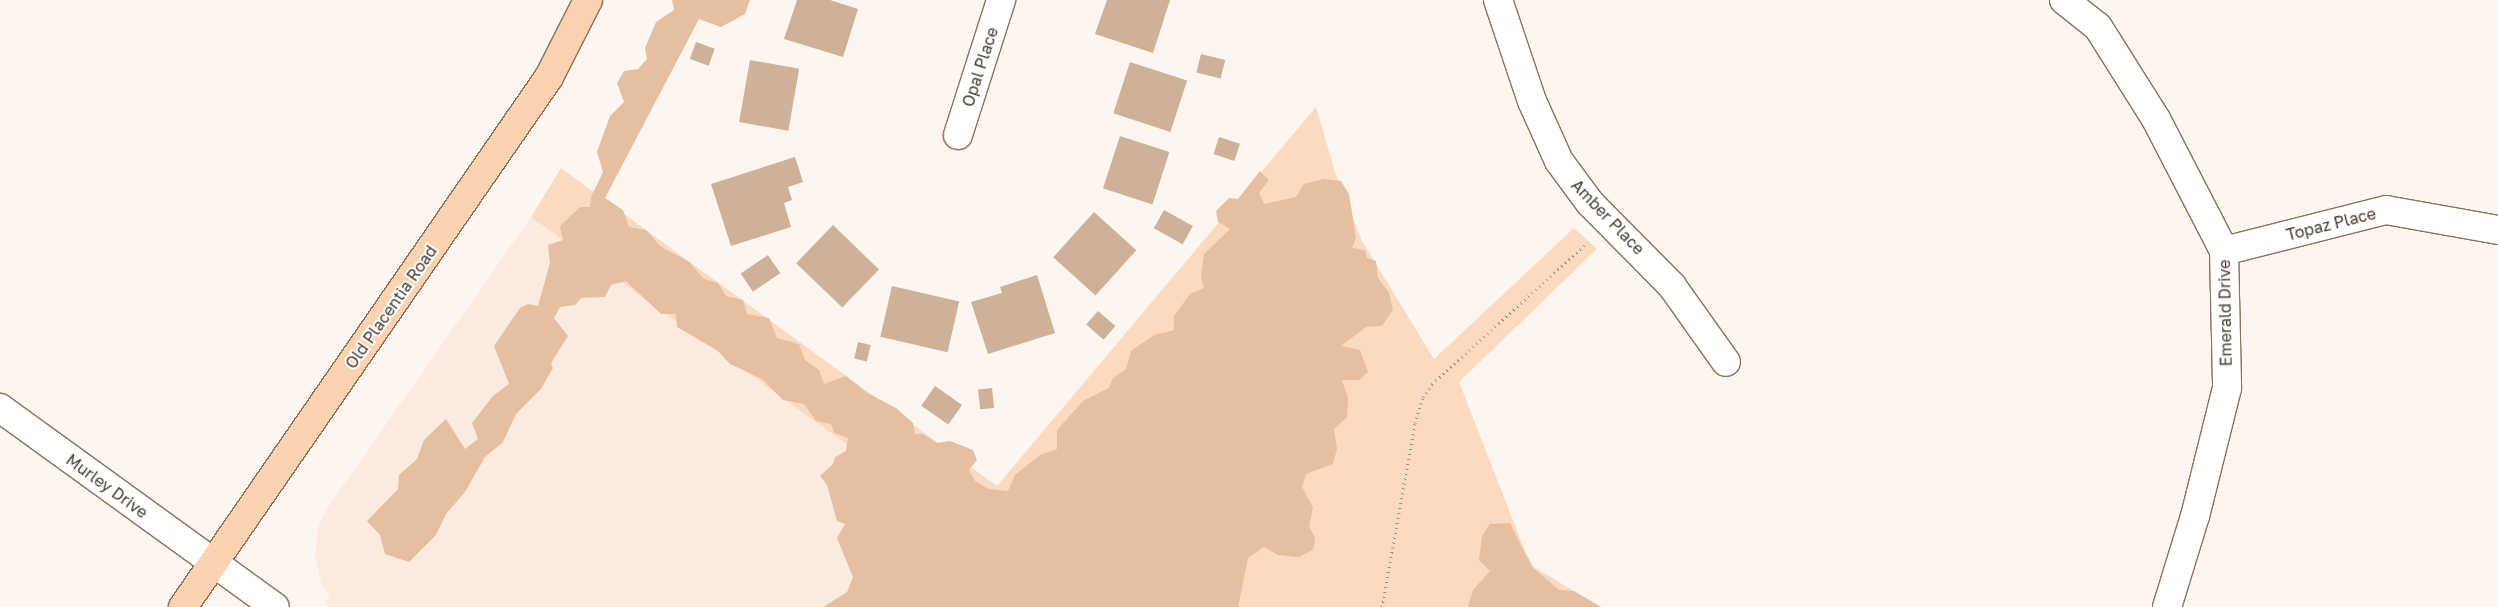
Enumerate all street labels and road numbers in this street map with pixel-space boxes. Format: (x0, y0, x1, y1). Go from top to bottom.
street label: Opal Place (958, 25, 1002, 109)
street label: Amber Place (1567, 175, 1649, 259)
street label: Topaz Place (2284, 204, 2378, 244)
street label: Old Placentia Road (341, 242, 441, 372)
street label: Emerald Drive (2214, 259, 2236, 367)
street label: Murley Drive (62, 450, 152, 522)

